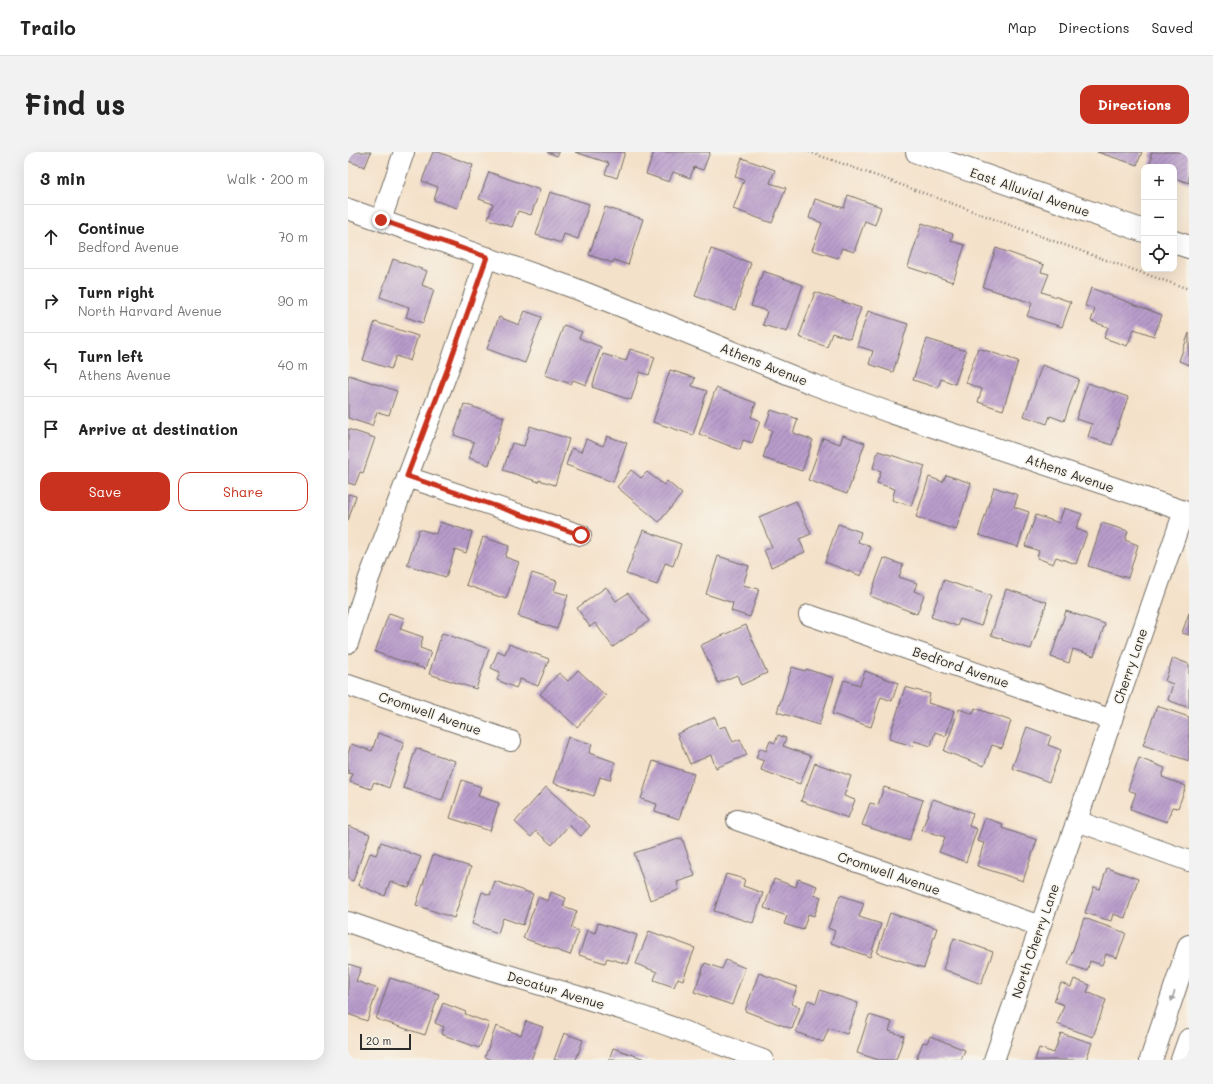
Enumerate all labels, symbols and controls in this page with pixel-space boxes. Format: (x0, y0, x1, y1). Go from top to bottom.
text: Trailo (20, 15, 76, 40)
text: Map (1008, 18, 1036, 37)
text: Directions (1058, 18, 1129, 37)
text: Saved (1151, 18, 1193, 37)
button: Directions (1080, 85, 1189, 124)
text: Find us (24, 86, 125, 122)
street label: East Alluvial Avenue (968, 163, 1092, 220)
map controls (1141, 164, 1177, 272)
button: + (1141, 164, 1177, 200)
text: 3 min (40, 167, 85, 189)
text: Walk · 200 m (227, 170, 308, 187)
button: − (1141, 200, 1177, 236)
route end (372, 211, 390, 229)
text: Continue (78, 218, 145, 238)
icon: ahead (40, 226, 62, 248)
text: 70 m (278, 228, 308, 245)
button: locate (1141, 236, 1177, 272)
text: Bedford Avenue (78, 238, 179, 255)
text: Turn right (78, 282, 155, 302)
icon: right (40, 290, 62, 312)
text: 90 m (278, 292, 308, 309)
text: North Harvard Avenue (78, 302, 222, 319)
street label: Athens Avenue (718, 338, 810, 389)
text: Turn left (78, 346, 143, 366)
icon: left (40, 354, 62, 376)
text: 40 m (278, 356, 308, 373)
text: Athens Avenue (78, 366, 171, 383)
icon: arrive (40, 418, 62, 440)
text: Arrive at destination (78, 419, 238, 439)
street label: Athens Avenue (1024, 449, 1117, 496)
button: Save (40, 472, 170, 511)
button: Share (178, 472, 308, 511)
route start (572, 526, 590, 544)
street label: Cherry Lane (1109, 626, 1150, 706)
street label: Bedford Avenue (911, 642, 1012, 691)
street label: Cromwell Avenue (376, 687, 484, 738)
street label: Cromwell Avenue (835, 847, 943, 898)
street label: North Cherry Lane (1007, 881, 1062, 1000)
street label: Decatur Avenue (505, 967, 607, 1012)
one-way arrow (1169, 991, 1175, 1003)
scale bar (360, 1032, 411, 1051)
text: 20 m (366, 1033, 391, 1048)

